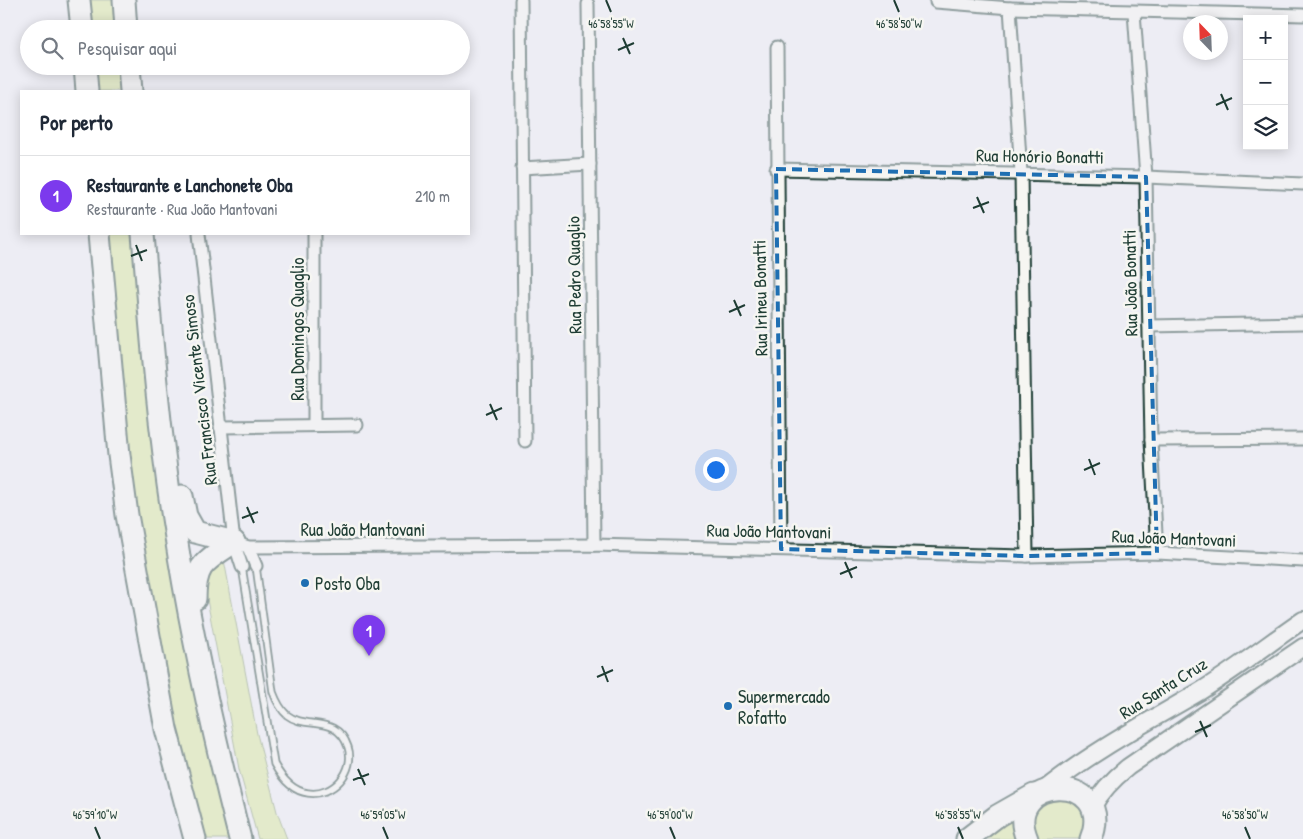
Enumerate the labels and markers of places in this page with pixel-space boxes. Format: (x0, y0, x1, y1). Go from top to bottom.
place label: Posto Oba (315, 571, 380, 596)
marker: Posto Oba (299, 577, 311, 589)
pin: 1 (353, 615, 385, 656)
place label: Supermercado Rofatto (738, 684, 830, 730)
marker: Supermercado Rofatto (722, 700, 734, 712)

